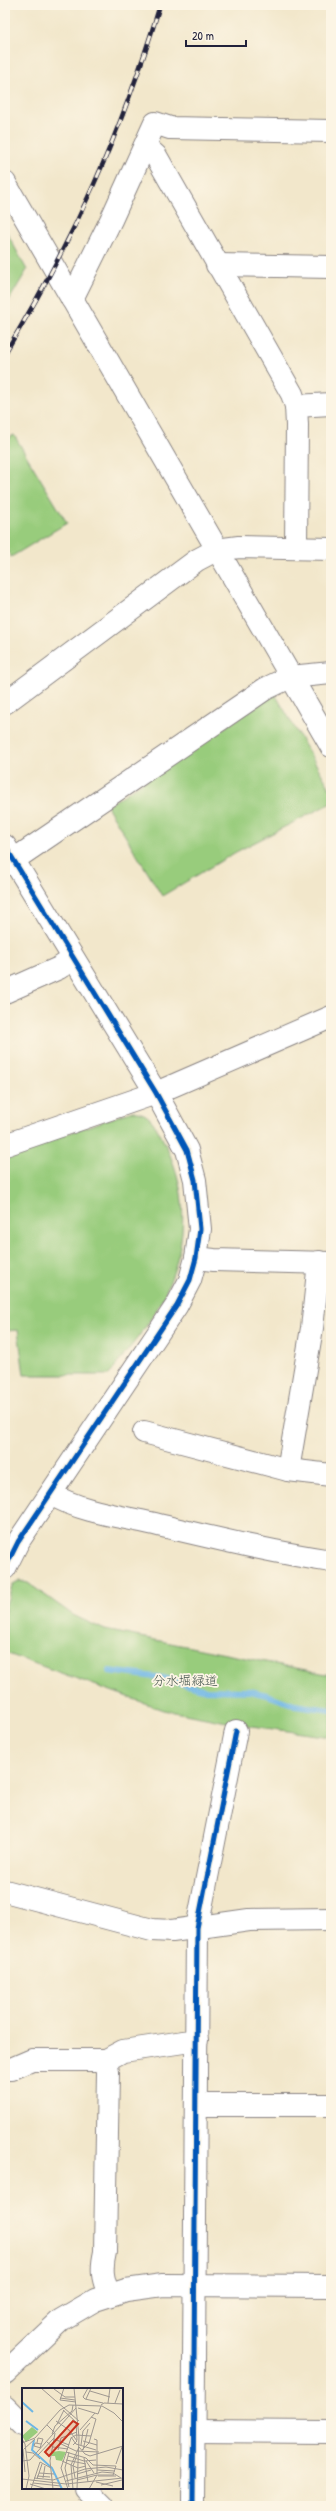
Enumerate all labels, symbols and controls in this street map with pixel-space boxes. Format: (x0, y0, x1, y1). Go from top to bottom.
scale bar (186, 22, 246, 48)
text: 20 m (192, 27, 214, 44)
park label: 分水堀緑道 (152, 1671, 218, 1689)
inset map (22, 2388, 123, 2489)

